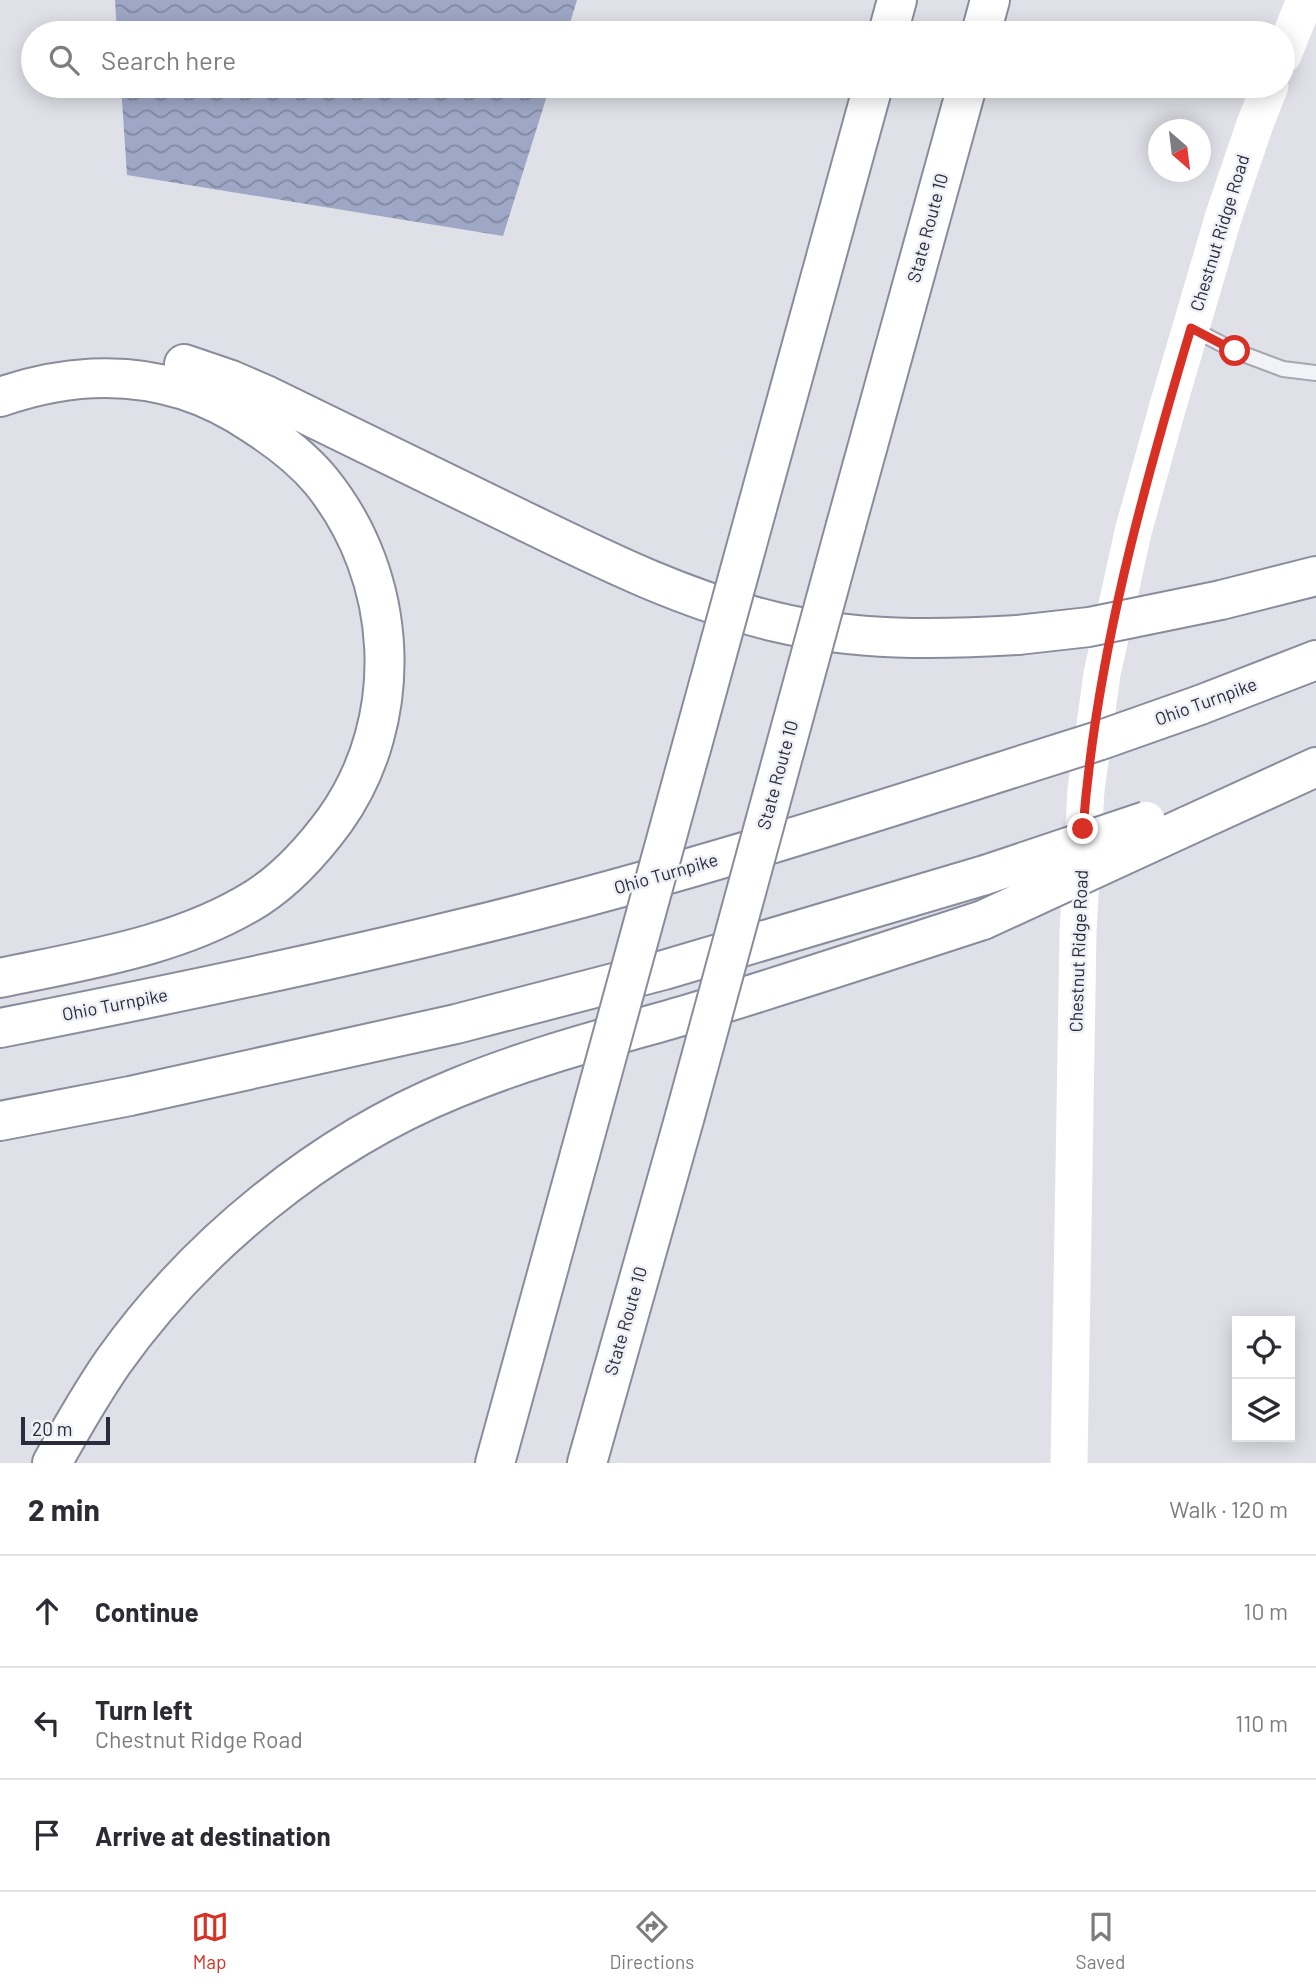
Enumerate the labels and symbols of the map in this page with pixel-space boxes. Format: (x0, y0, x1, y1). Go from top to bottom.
north arrow (1148, 119, 1211, 182)
street label: Chestnut Ridge Road (1185, 152, 1253, 314)
street label: State Route 10 (902, 171, 952, 285)
route start (1219, 335, 1250, 366)
street label: Ohio Turnpike (1152, 672, 1260, 730)
street label: State Route 10 (752, 718, 802, 832)
route end (1067, 813, 1098, 844)
street label: Ohio Turnpike (611, 848, 720, 898)
street label: Chestnut Ridge Road (1064, 869, 1092, 1033)
street label: Ohio Turnpike (60, 983, 169, 1025)
street label: State Route 10 (599, 1264, 651, 1378)
scale bar (21, 1414, 110, 1446)

